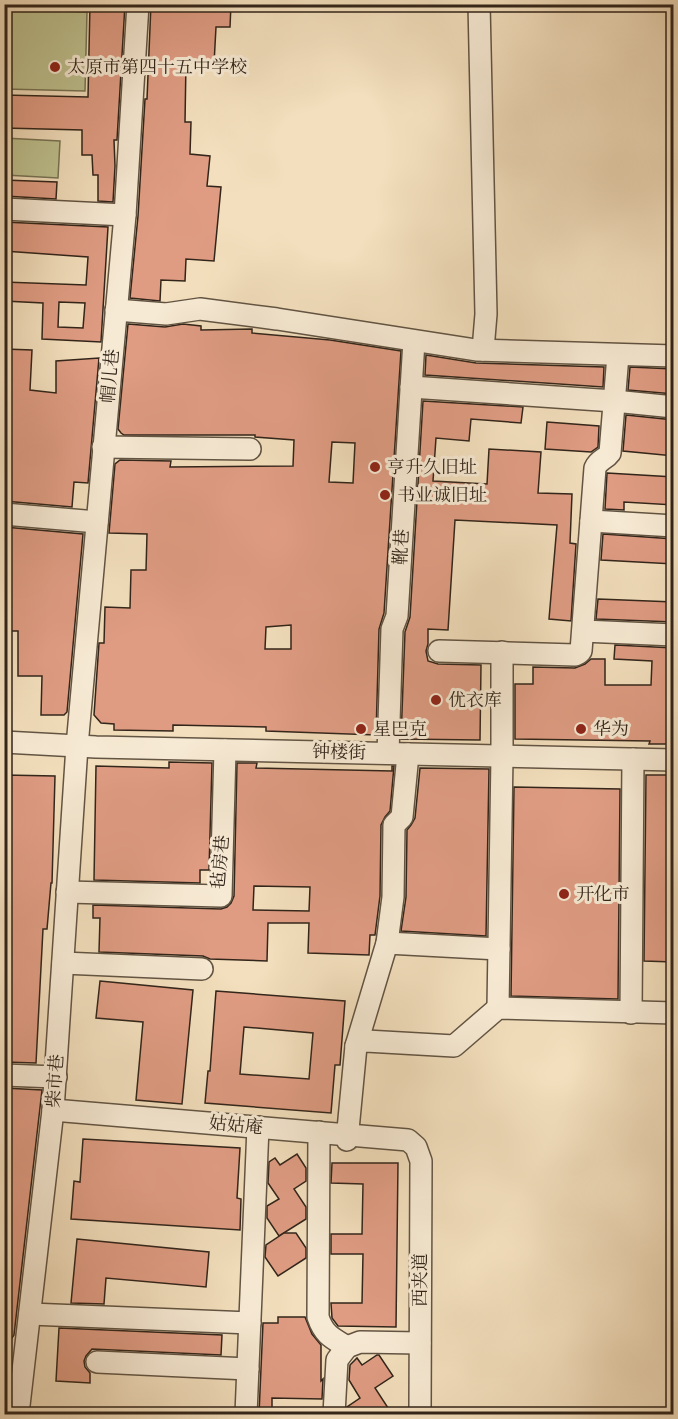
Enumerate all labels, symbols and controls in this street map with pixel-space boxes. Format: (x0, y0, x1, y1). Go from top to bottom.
place label: 太原市第四十五中学校 (67, 56, 247, 78)
marker: 太原市第四十五中学校 (48, 60, 62, 74)
street label: 帽儿巷 (97, 348, 123, 404)
place label: 亨升久旧址 (387, 456, 477, 478)
marker: 亨升久旧址 (368, 460, 382, 474)
place label: 书业诚旧址 (397, 484, 487, 506)
marker: 书业诚旧址 (378, 488, 392, 502)
street label: 靴巷 (389, 528, 413, 566)
place label: 优衣库 (448, 689, 502, 711)
marker: 优衣库 (429, 693, 443, 707)
place label: 星巴克 (373, 718, 427, 740)
place label: 华为 (593, 718, 629, 740)
marker: 星巴克 (354, 722, 368, 736)
marker: 华为 (574, 722, 588, 736)
street label: 钟楼街 (312, 741, 366, 763)
street label: 毡房巷 (207, 834, 233, 890)
place label: 开化市 (576, 883, 630, 905)
marker: 开化市 (557, 887, 571, 901)
street label: 柴市巷 (42, 1053, 68, 1109)
street label: 姑姑庵 (208, 1112, 264, 1138)
street label: 西夹道 (409, 1253, 431, 1307)

